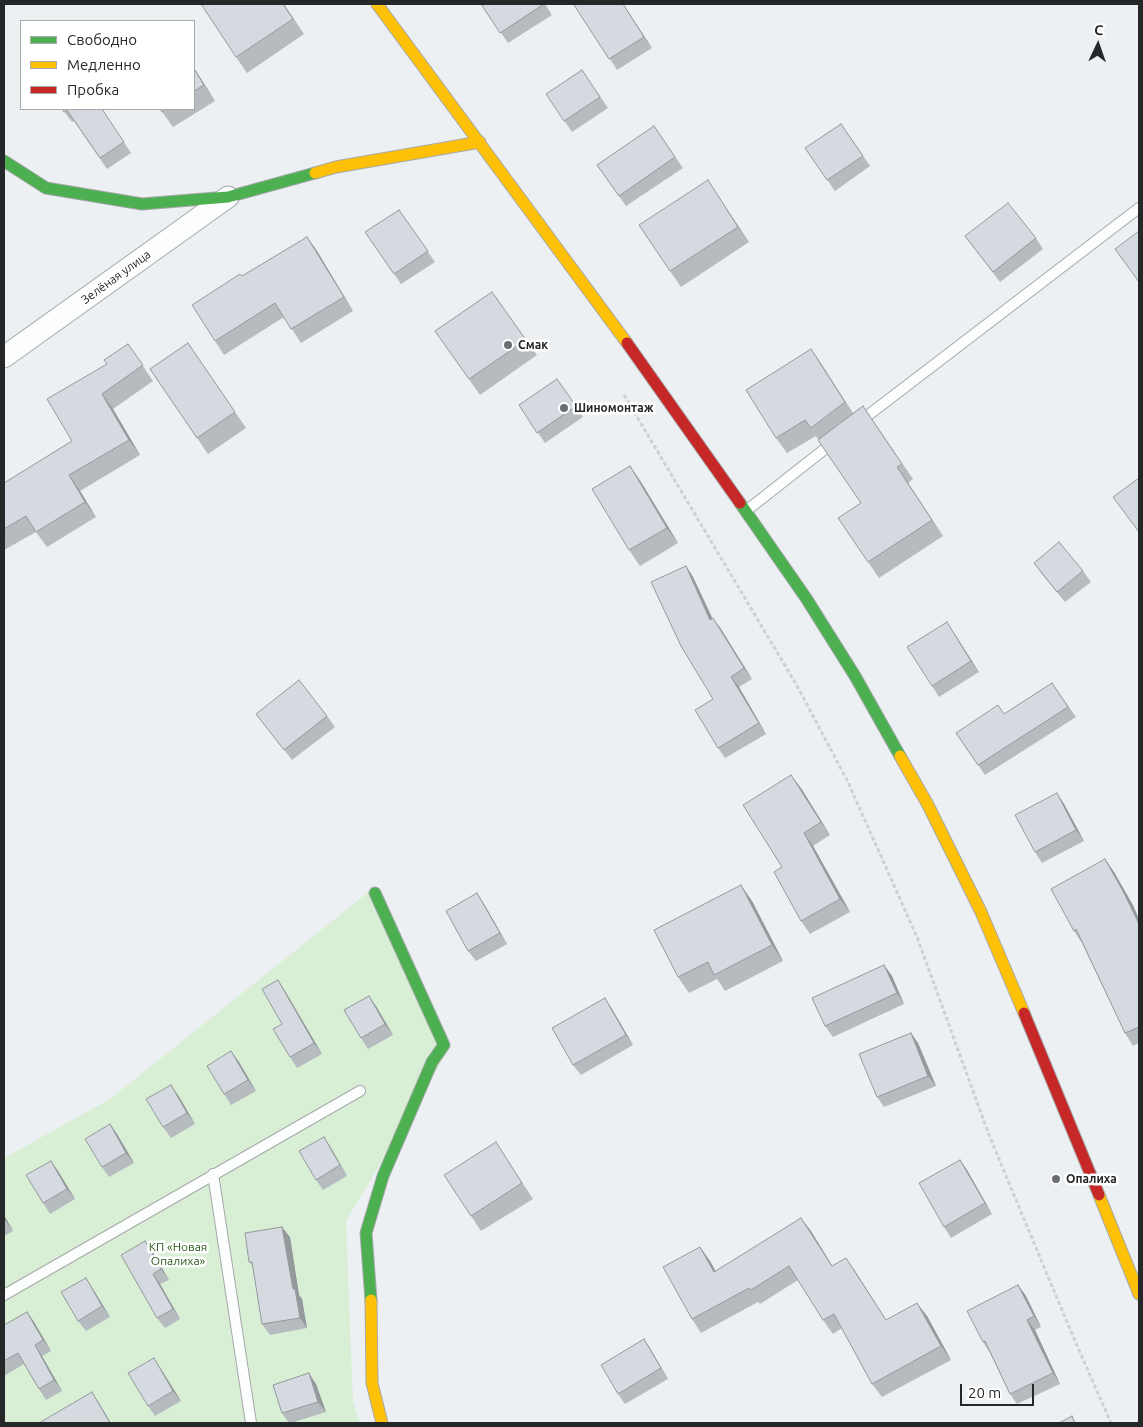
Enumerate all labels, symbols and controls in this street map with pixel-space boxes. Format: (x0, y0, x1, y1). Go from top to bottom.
legend (20, 20, 195, 110)
north arrow (1073, 20, 1123, 70)
text: С (1094, 22, 1104, 38)
text: Свободно (67, 31, 137, 48)
text: Медленно (67, 56, 141, 73)
text: Пробка (67, 81, 119, 98)
street label: Зелёная улица (79, 247, 153, 307)
place label: Смак (518, 338, 548, 352)
marker: Смак (502, 339, 514, 351)
place label: Шиномонтаж (574, 401, 654, 415)
marker: Шиномонтаж (558, 402, 570, 414)
place label: Опалиха (1066, 1172, 1117, 1186)
marker: Опалиха (1050, 1173, 1062, 1185)
park label: КП «Новая Опалиха» (149, 1240, 207, 1268)
scale bar (963, 1374, 1037, 1406)
text: 20 m (968, 1384, 1001, 1401)

